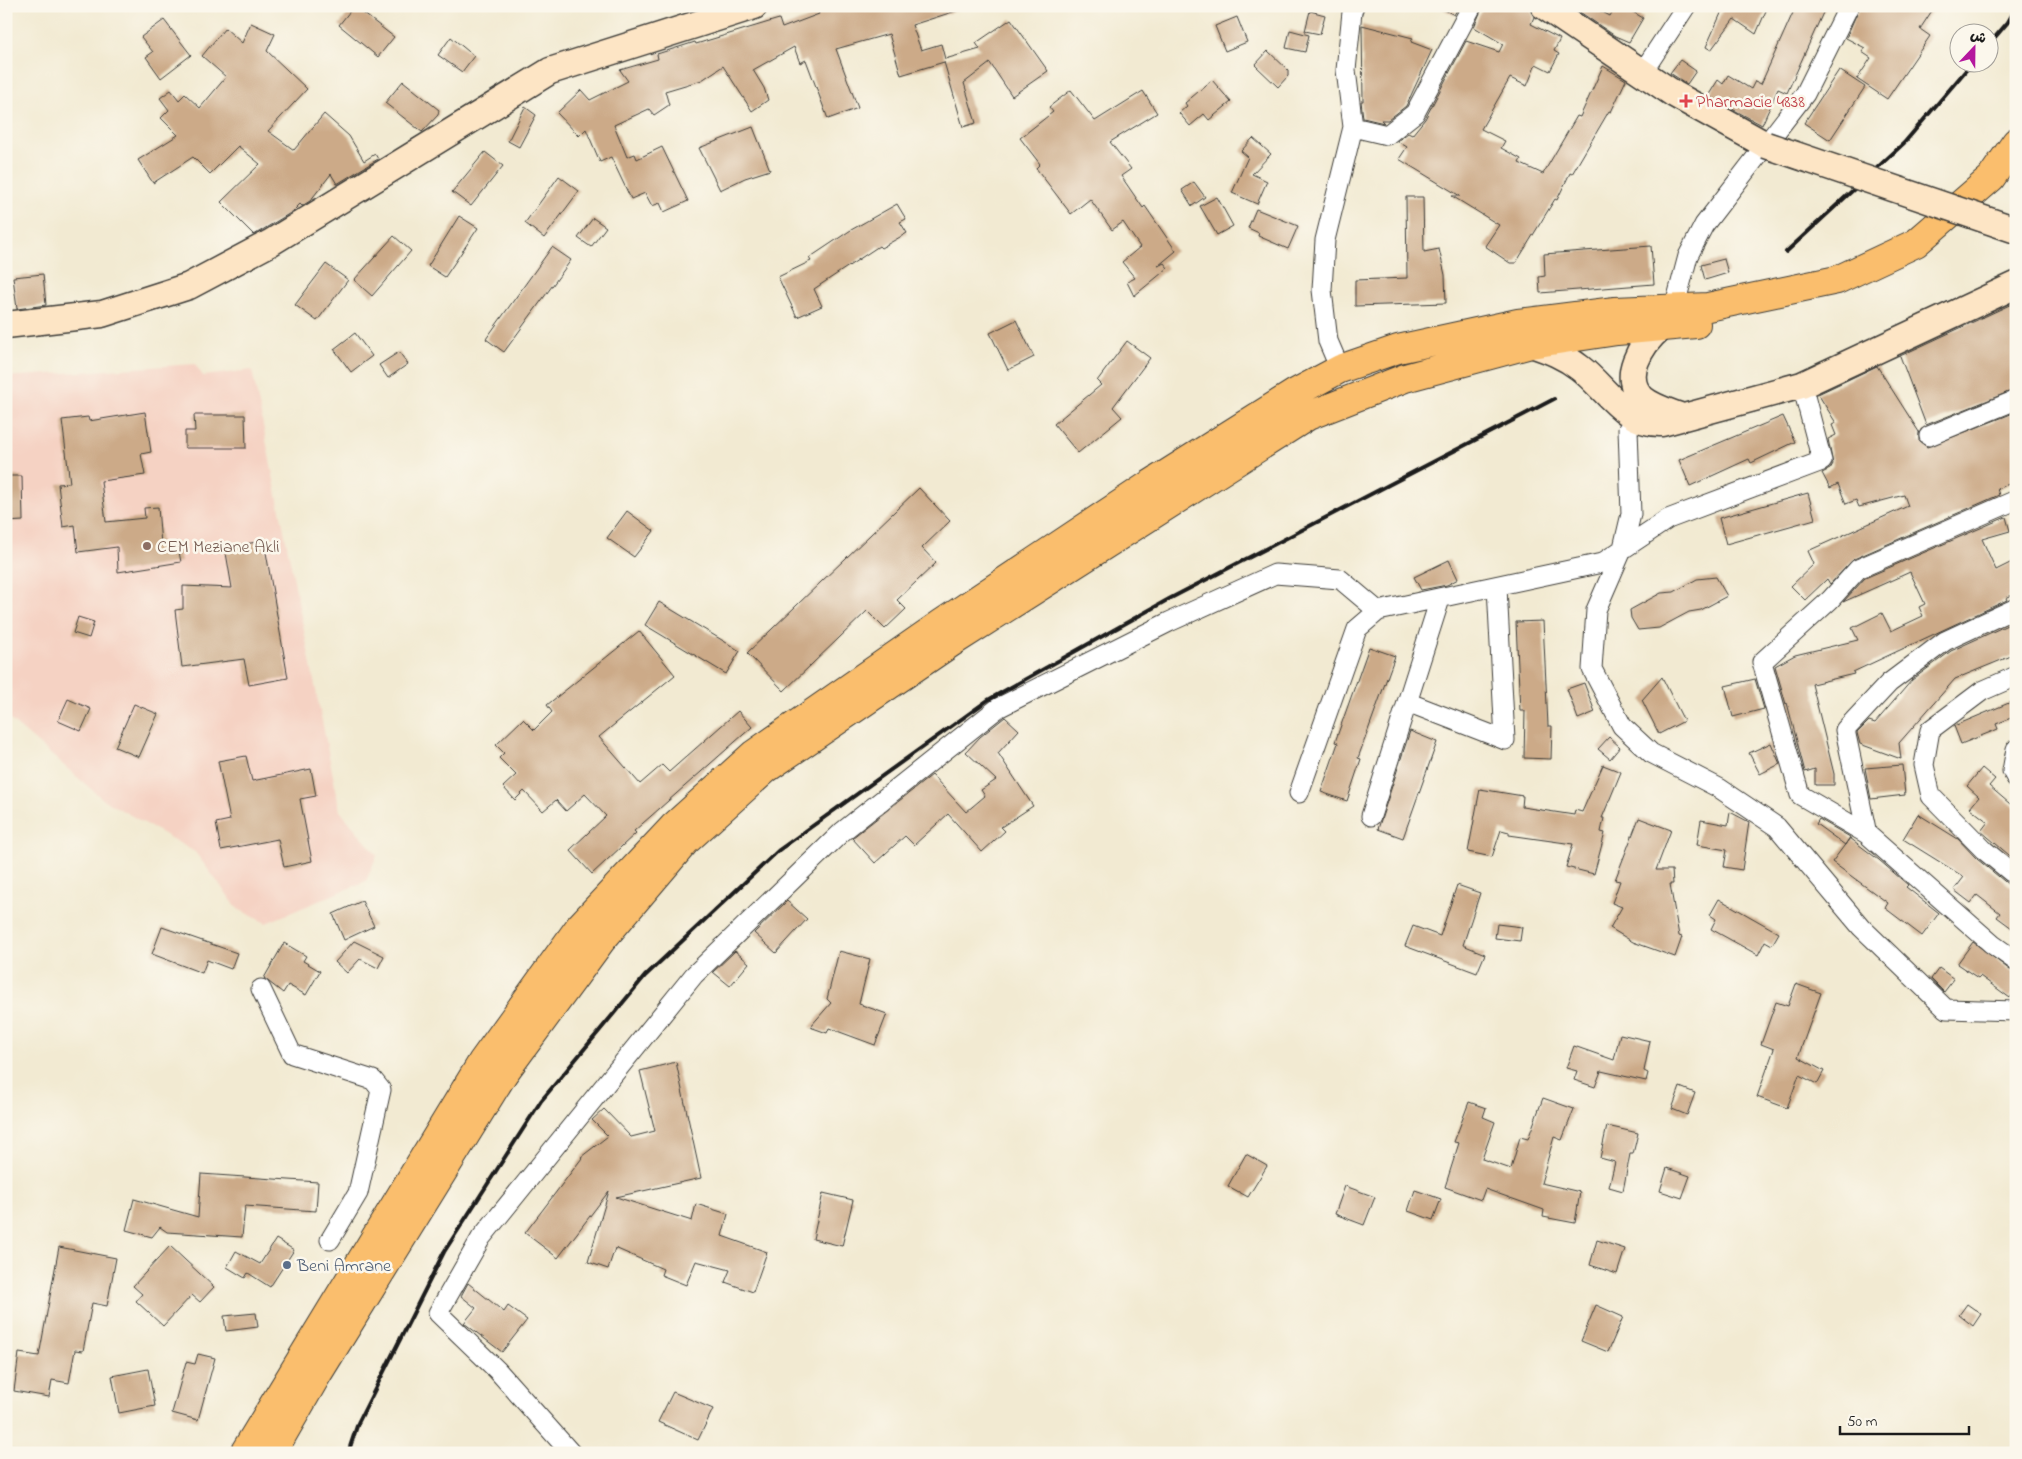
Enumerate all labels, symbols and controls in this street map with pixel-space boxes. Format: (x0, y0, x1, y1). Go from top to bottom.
north arrow (1950, 22, 2000, 72)
text: ش (1967, 25, 1989, 50)
place label: Pharmacie 4838 (1696, 90, 1805, 116)
marker: Pharmacie 4838 (1680, 95, 1692, 107)
place label: CEM Meziane Akli (157, 535, 279, 561)
marker: CEM Meziane Akli (141, 540, 153, 552)
place label: Beni Amrane (296, 1254, 392, 1280)
marker: Beni Amrane (281, 1259, 293, 1271)
scale bar (1840, 1404, 1968, 1436)
text: 50 m (1847, 1411, 1878, 1433)

